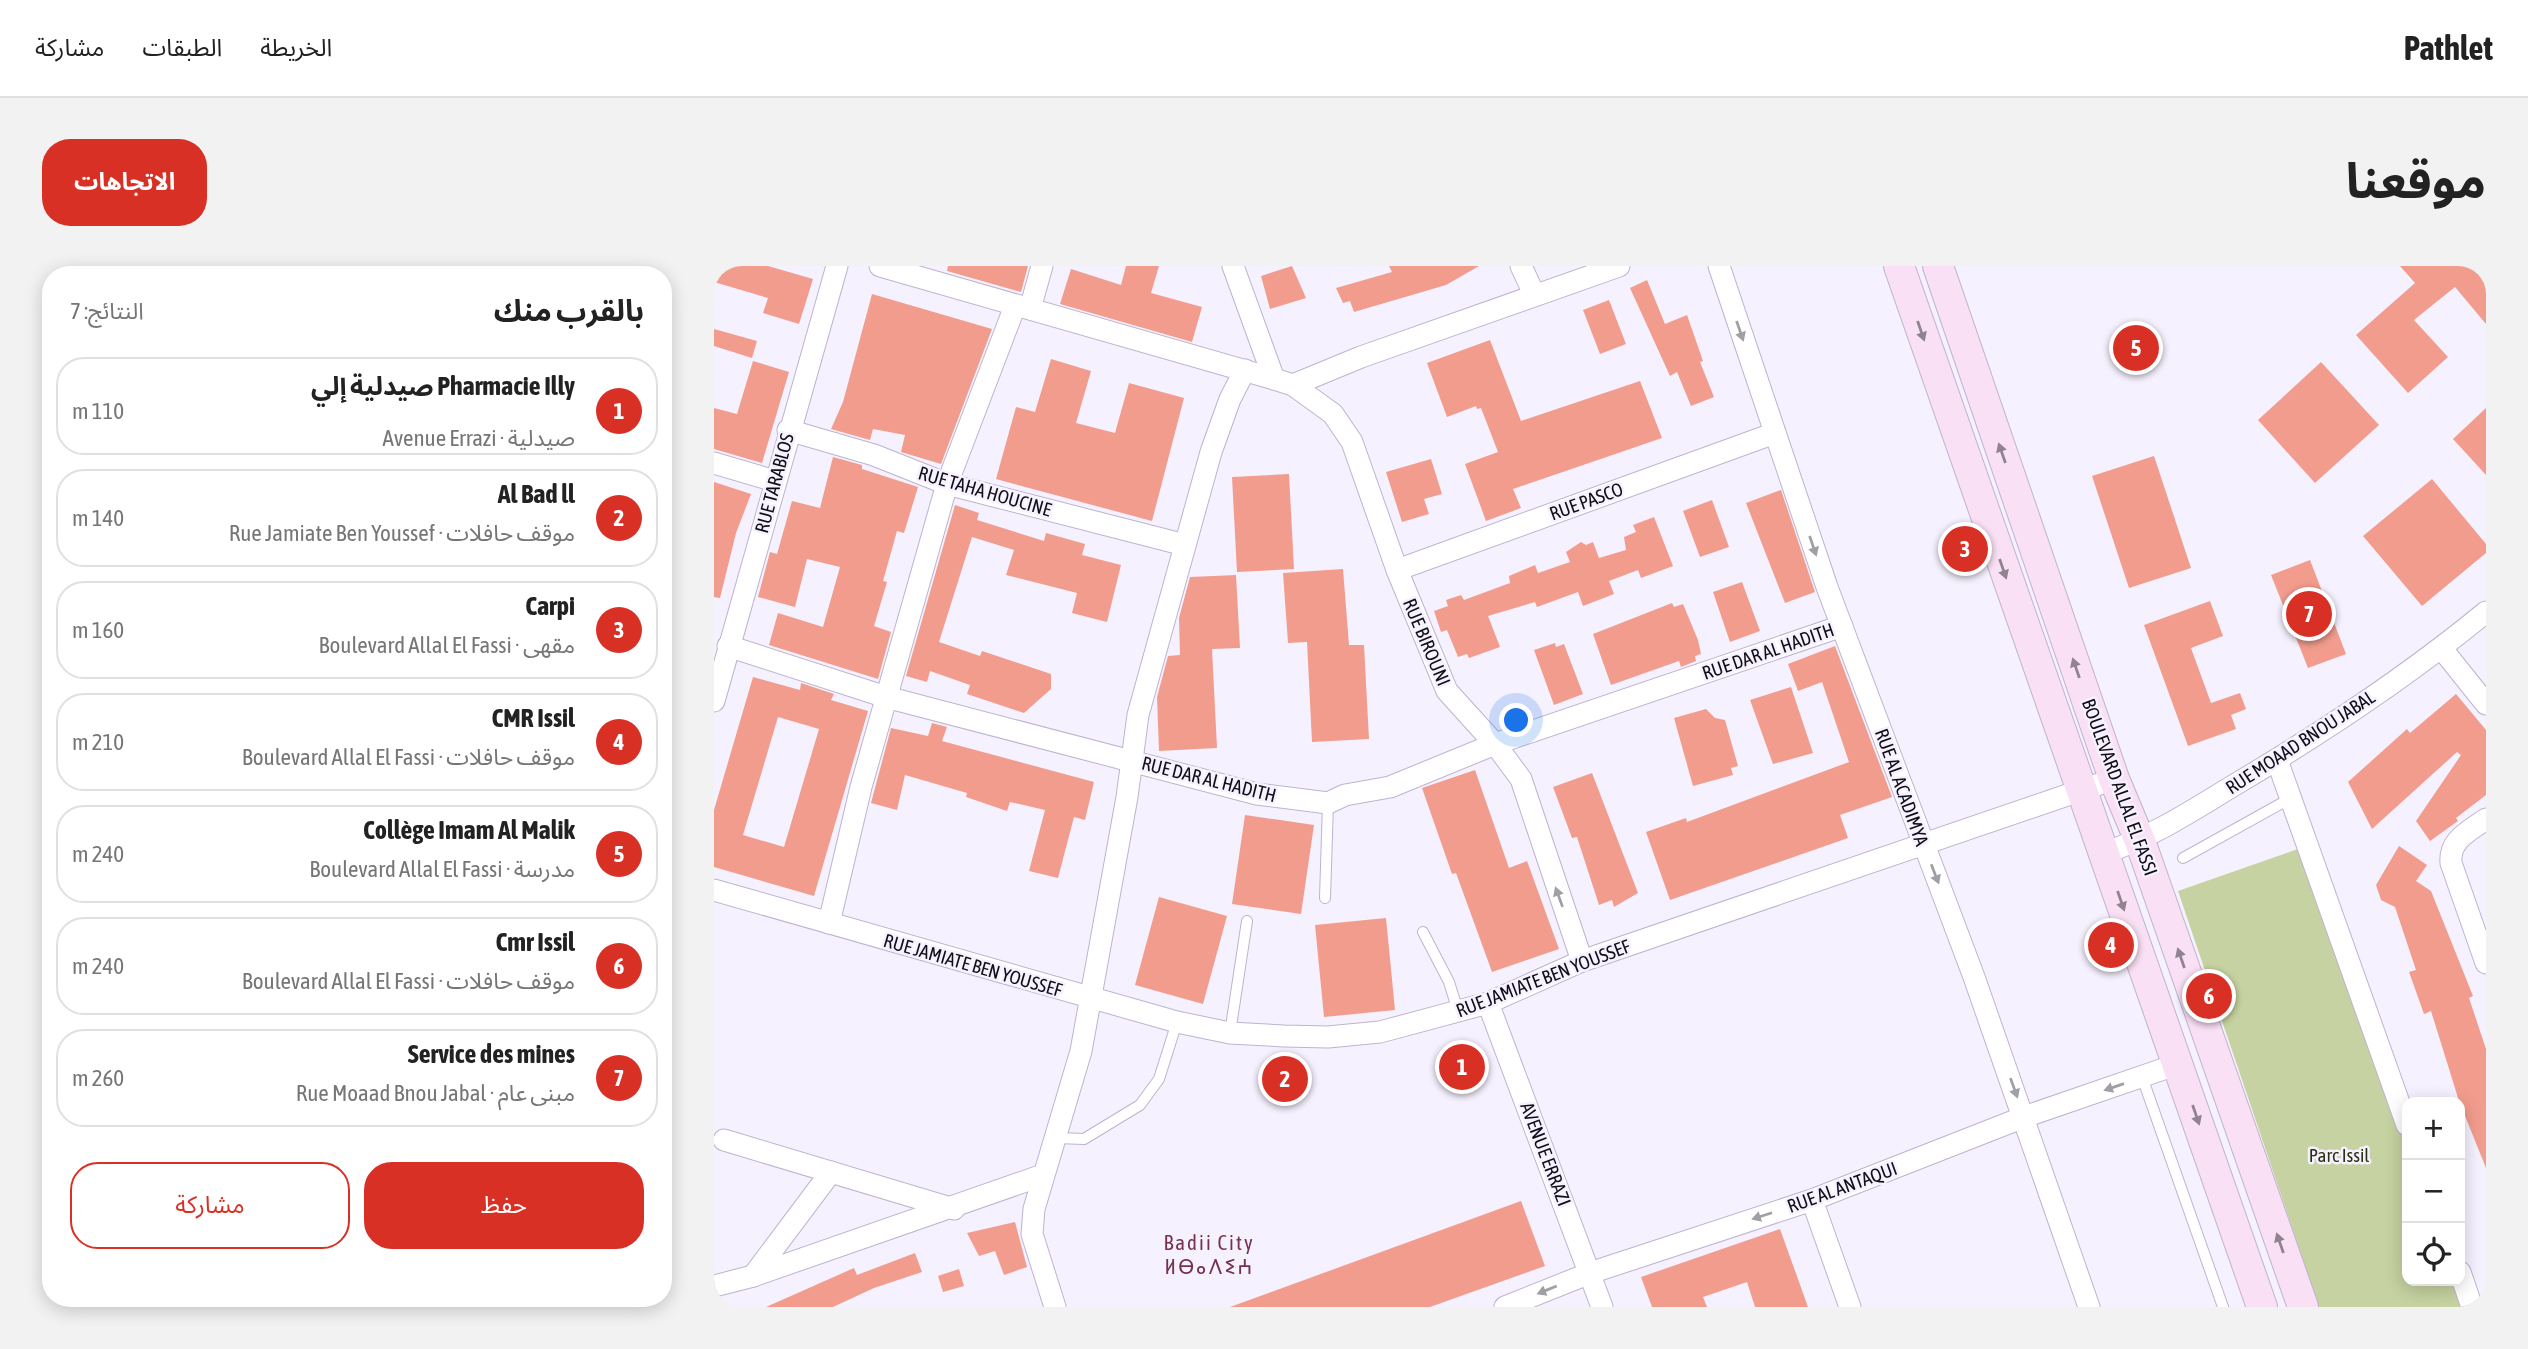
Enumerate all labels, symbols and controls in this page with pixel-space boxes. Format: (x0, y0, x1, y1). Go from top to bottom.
text: Pathlet (2404, 29, 2493, 67)
text: مشاركة (35, 34, 104, 61)
text: الطبقات (142, 34, 222, 61)
text: الخريطة (260, 34, 332, 61)
button: الاتجاهات (42, 139, 207, 226)
text: موقعنا (2346, 152, 2486, 208)
text: بالقرب منك (494, 293, 644, 327)
text: النتائج: 7 (70, 298, 144, 324)
one-way arrow (1735, 320, 1746, 341)
one-way arrow (1916, 320, 1927, 341)
pin: 5 (2113, 322, 2159, 374)
text: Pharmacie Illy صيدلية إلي (311, 371, 575, 401)
text: 110 m (72, 398, 124, 424)
text: 1 (614, 398, 624, 424)
text: صيدلية · Avenue Errazi (382, 425, 575, 451)
street label: RUE TARABLOS (750, 431, 798, 535)
one-way arrow (1997, 442, 2007, 463)
street label: RUE TAHA HOUCINE (916, 462, 1054, 520)
street label: RUE PASCO (1546, 478, 1626, 524)
text: Al Bad ll (498, 479, 575, 509)
text: 140 m (72, 505, 124, 531)
text: 2 (614, 505, 624, 531)
text: موقف حافلات · Rue Jamiate Ben Youssef (229, 520, 575, 546)
pin: 3 (1942, 523, 1988, 575)
one-way arrow (1808, 536, 1819, 557)
one-way arrow (1998, 558, 2009, 579)
pin: 7 (2286, 588, 2332, 640)
text: Carpi (525, 591, 575, 621)
street label: RUE BIROUNI (1399, 595, 1455, 689)
text: 160 m (72, 617, 124, 643)
text: 3 (614, 617, 624, 643)
street label: RUE DAR AL HADITH (1699, 618, 1837, 684)
text: مقهى · Boulevard Allal El Fassi (319, 632, 575, 658)
one-way arrow (2070, 657, 2081, 678)
street label: RUE MOAAD BNOU JABAL (2221, 685, 2379, 798)
street label: BOULEVARD ALLAL EL FASSI (2078, 696, 2162, 878)
text: CMR Issil (491, 703, 575, 733)
your location (1499, 703, 1533, 737)
street label: RUE AL ACADIMYA (1871, 726, 1934, 849)
text: 210 m (72, 729, 124, 755)
text: 4 (614, 729, 624, 755)
text: موقف حافلات · Boulevard Allal El Fassi (242, 744, 575, 770)
street label: RUE DAR AL HADITH (1139, 752, 1279, 806)
text: Collège Imam Al Malik (363, 815, 575, 845)
text: 240 m (72, 841, 124, 867)
text: 5 (614, 841, 624, 867)
text: مدرسة · Boulevard Allal El Fassi (309, 856, 575, 882)
one-way arrow (1930, 864, 1941, 885)
one-way arrow (1553, 886, 1564, 907)
one-way arrow (2116, 890, 2127, 911)
pin: 4 (2088, 919, 2134, 971)
text: Cmr Issil (495, 927, 575, 957)
street label: RUE JAMIATE BEN YOUSSEF (881, 929, 1065, 1001)
street label: RUE JAMIATE BEN YOUSSEF (1453, 934, 1634, 1021)
one-way arrow (2175, 948, 2186, 969)
text: 240 m (72, 953, 124, 979)
text: 6 (614, 953, 624, 979)
text: موقف حافلات · Boulevard Allal El Fassi (242, 968, 575, 994)
pin: 6 (2186, 970, 2232, 1022)
text: Service des mines (408, 1039, 575, 1069)
pin: 1 (1439, 1041, 1485, 1093)
pin: 2 (1262, 1053, 1308, 1105)
text: 260 m (72, 1065, 124, 1091)
text: 7 (614, 1065, 624, 1091)
one-way arrow (2009, 1077, 2020, 1098)
text: مبنى عام · Rue Moaad Bnou Jabal (296, 1080, 575, 1106)
one-way arrow (2103, 1082, 2124, 1093)
map controls (2402, 1097, 2465, 1286)
button: + (2402, 1097, 2465, 1160)
street label: AVENUE ERRAZI (1516, 1099, 1576, 1209)
one-way arrow (2191, 1105, 2202, 1126)
park label: Parc Issil (2309, 1144, 2369, 1166)
street label: RUE AL ANTAQUI (1784, 1157, 1900, 1217)
button: − (2402, 1160, 2465, 1223)
button: مشاركة (70, 1162, 350, 1249)
button: حفظ (364, 1162, 644, 1249)
one-way arrow (1751, 1211, 1772, 1222)
button: locate (2402, 1223, 2465, 1286)
district label: Badii City ⵍⴱⴰⴷⵉⵄ (1163, 1230, 1255, 1278)
one-way arrow (2275, 1232, 2286, 1253)
one-way arrow (1536, 1285, 1557, 1296)

